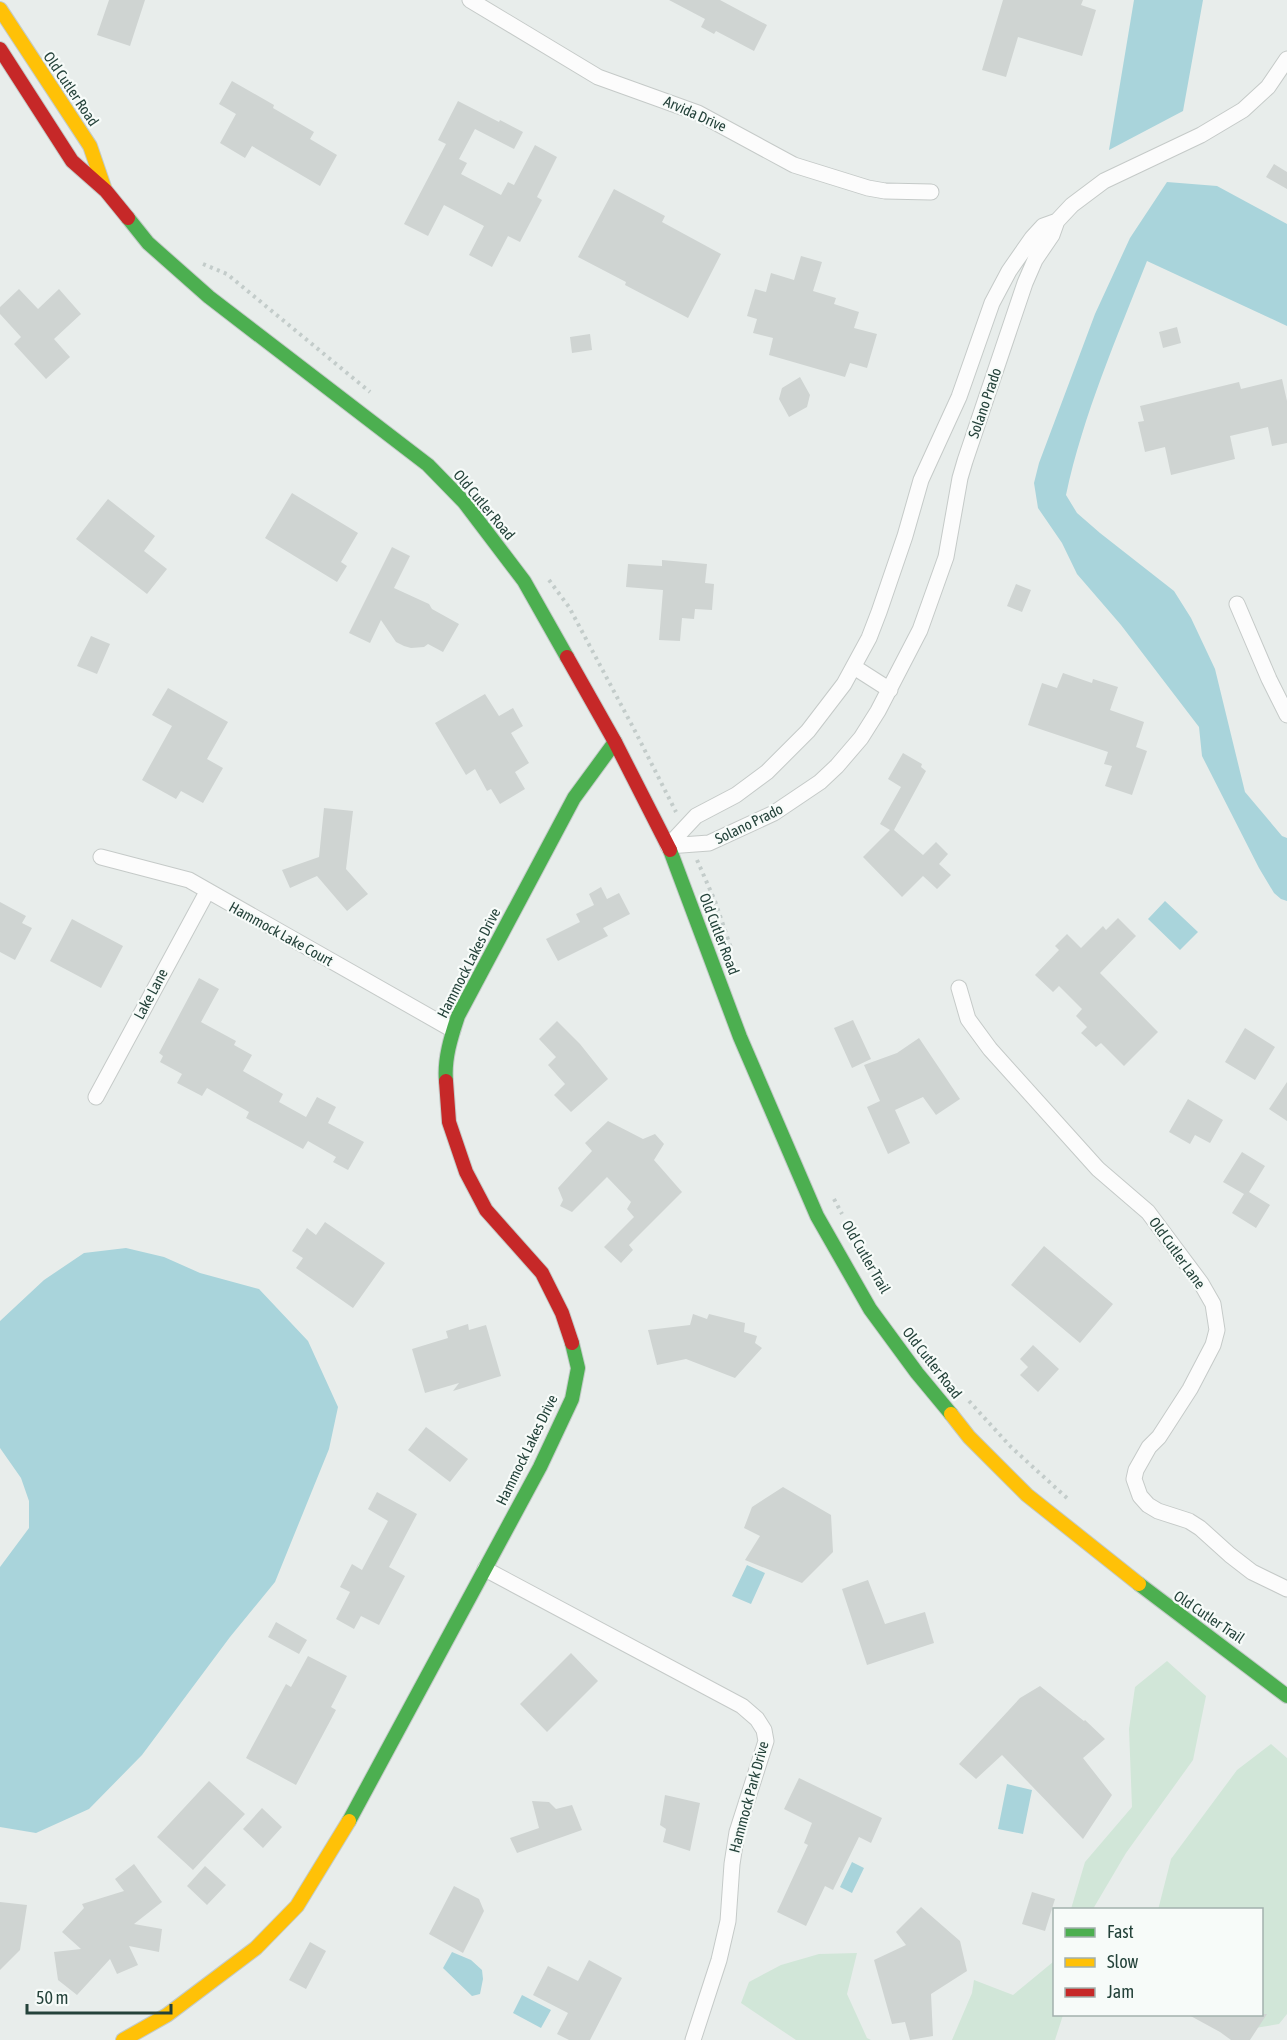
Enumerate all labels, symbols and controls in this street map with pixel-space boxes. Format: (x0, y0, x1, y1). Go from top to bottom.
street label: Old Cutler Road (40, 48, 102, 129)
street label: Arvida Drive (661, 92, 729, 135)
street label: Solano Prado (965, 365, 1004, 440)
street label: Old Cutler Road (450, 466, 518, 543)
street label: Solano Prado (712, 800, 785, 847)
street label: Old Cutler Road (696, 891, 743, 977)
street label: Hammock Lake Court (226, 898, 336, 969)
street label: Hammock Lakes Drive (434, 905, 504, 1020)
street label: Lake Lane (130, 965, 171, 1022)
street label: Old Cutler Lane (1146, 1214, 1209, 1292)
street label: Old Cutler Trail (839, 1217, 894, 1296)
street label: Old Cutler Road (899, 1324, 966, 1402)
street label: Hammock Lakes Drive (492, 1392, 561, 1508)
street label: Old Cutler Trail (1171, 1587, 1248, 1646)
street label: Hammock Park Drive (725, 1739, 772, 1855)
legend (1053, 1908, 1263, 2016)
text: Fast (1107, 1921, 1134, 1942)
text: Slow (1107, 1951, 1138, 1972)
scale bar (27, 1977, 171, 2015)
text: Jam (1107, 1981, 1134, 2002)
text: 50 m (36, 1987, 68, 2008)

